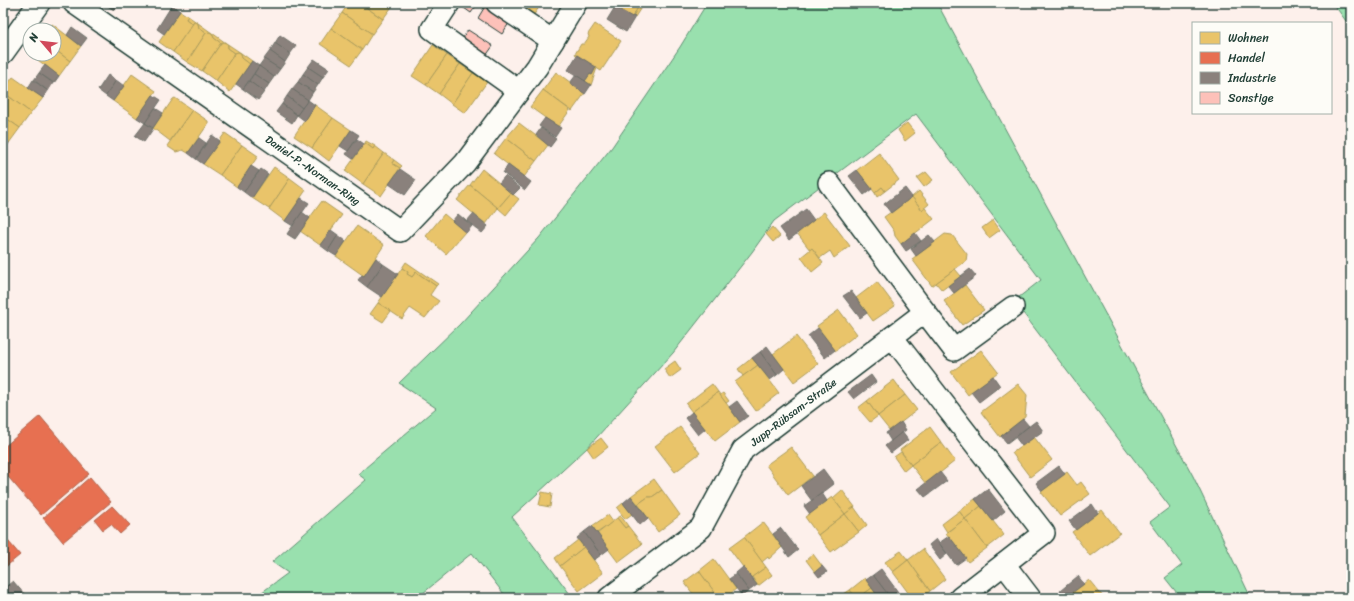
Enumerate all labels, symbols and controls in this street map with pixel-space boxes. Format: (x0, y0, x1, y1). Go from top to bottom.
north arrow (22, 22, 62, 62)
legend (1192, 22, 1332, 114)
text: Wohnen (1228, 27, 1269, 49)
text: N (23, 29, 44, 46)
text: Handel (1228, 47, 1265, 69)
text: Industrie (1227, 67, 1276, 89)
text: Sonstige (1228, 87, 1274, 109)
street label: Daniel-P.-Norman-Ring (261, 130, 365, 211)
street label: Jupp-Rübsam-Straße (745, 373, 841, 452)

